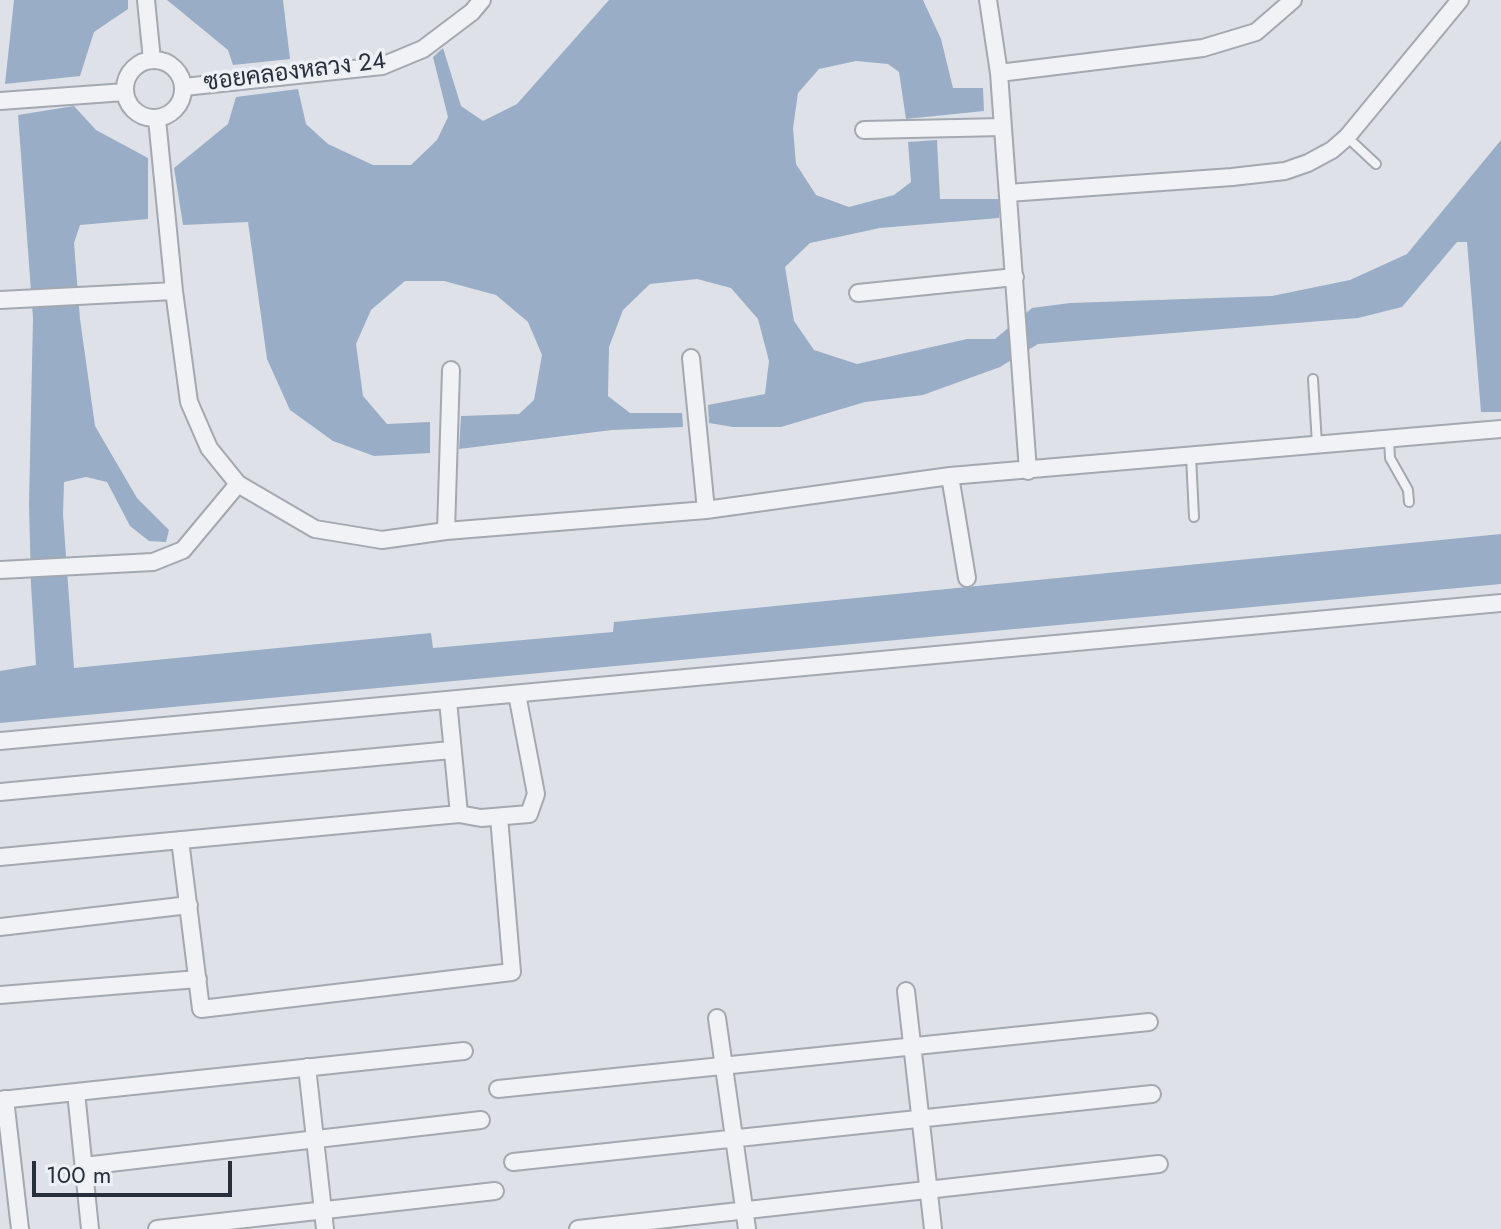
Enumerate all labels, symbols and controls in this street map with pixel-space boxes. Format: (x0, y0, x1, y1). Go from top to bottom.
street label: ซอยคลองหลวง 24 (202, 48, 388, 98)
scale bar (36, 1145, 236, 1195)
text: 100 m (46, 1157, 112, 1192)

